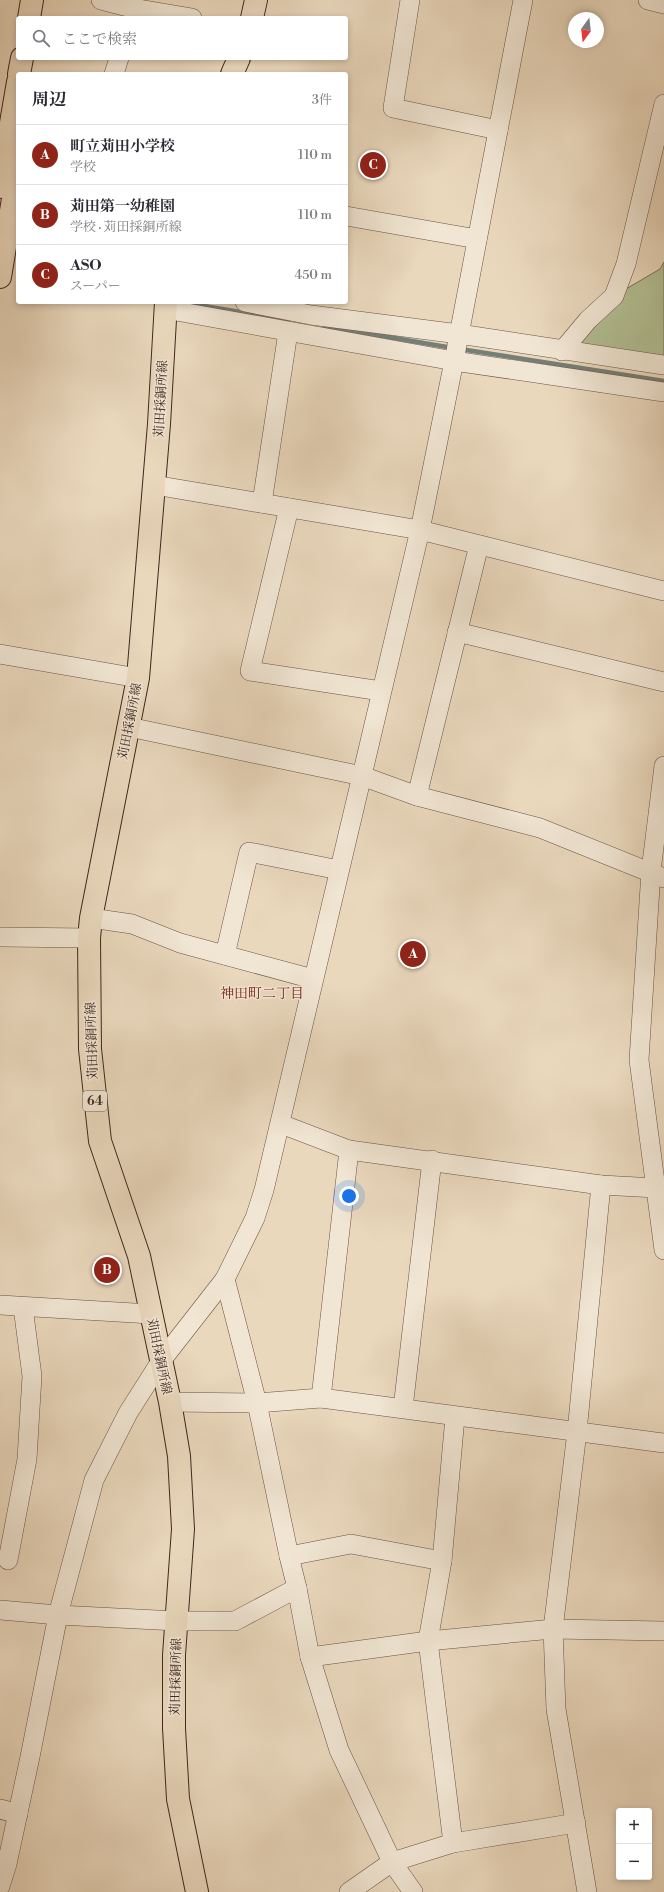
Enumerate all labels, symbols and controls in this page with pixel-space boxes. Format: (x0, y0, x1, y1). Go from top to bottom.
north arrow (568, 12, 604, 48)
search box (16, 16, 348, 60)
icon: search (30, 27, 52, 49)
text: ここで検索 (62, 30, 137, 49)
text: 周辺 (32, 89, 66, 111)
text: 3件 (312, 92, 332, 108)
text: 町立苅田小学校 (70, 137, 175, 156)
text: A (40, 147, 50, 163)
text: 110 m (298, 147, 332, 163)
pin: C (360, 150, 386, 180)
text: 学校 (70, 159, 96, 175)
text: 苅田第一幼稚園 (70, 197, 175, 216)
text: B (40, 207, 50, 223)
text: 110 m (298, 207, 332, 223)
text: 学校 · 苅田採銅所線 (70, 219, 182, 235)
text: ASO (70, 256, 102, 275)
text: C (40, 267, 50, 283)
text: 450 m (294, 267, 332, 283)
text: スーパー (70, 278, 121, 294)
street label: 苅田採銅所線 (151, 360, 171, 438)
street label: 苅田採銅所線 (115, 681, 145, 761)
pin: A (400, 939, 426, 969)
district label: 神田町二丁目 (220, 985, 304, 1003)
street label: 苅田採銅所線 (83, 1002, 101, 1080)
road number: 64 (83, 1091, 107, 1111)
your location (339, 1186, 359, 1206)
pin: B (94, 1255, 120, 1285)
street label: 苅田採銅所線 (143, 1316, 175, 1396)
street label: 苅田採銅所線 (167, 1638, 185, 1716)
map controls (616, 1808, 652, 1880)
button: + (616, 1808, 652, 1844)
button: − (616, 1844, 652, 1880)

